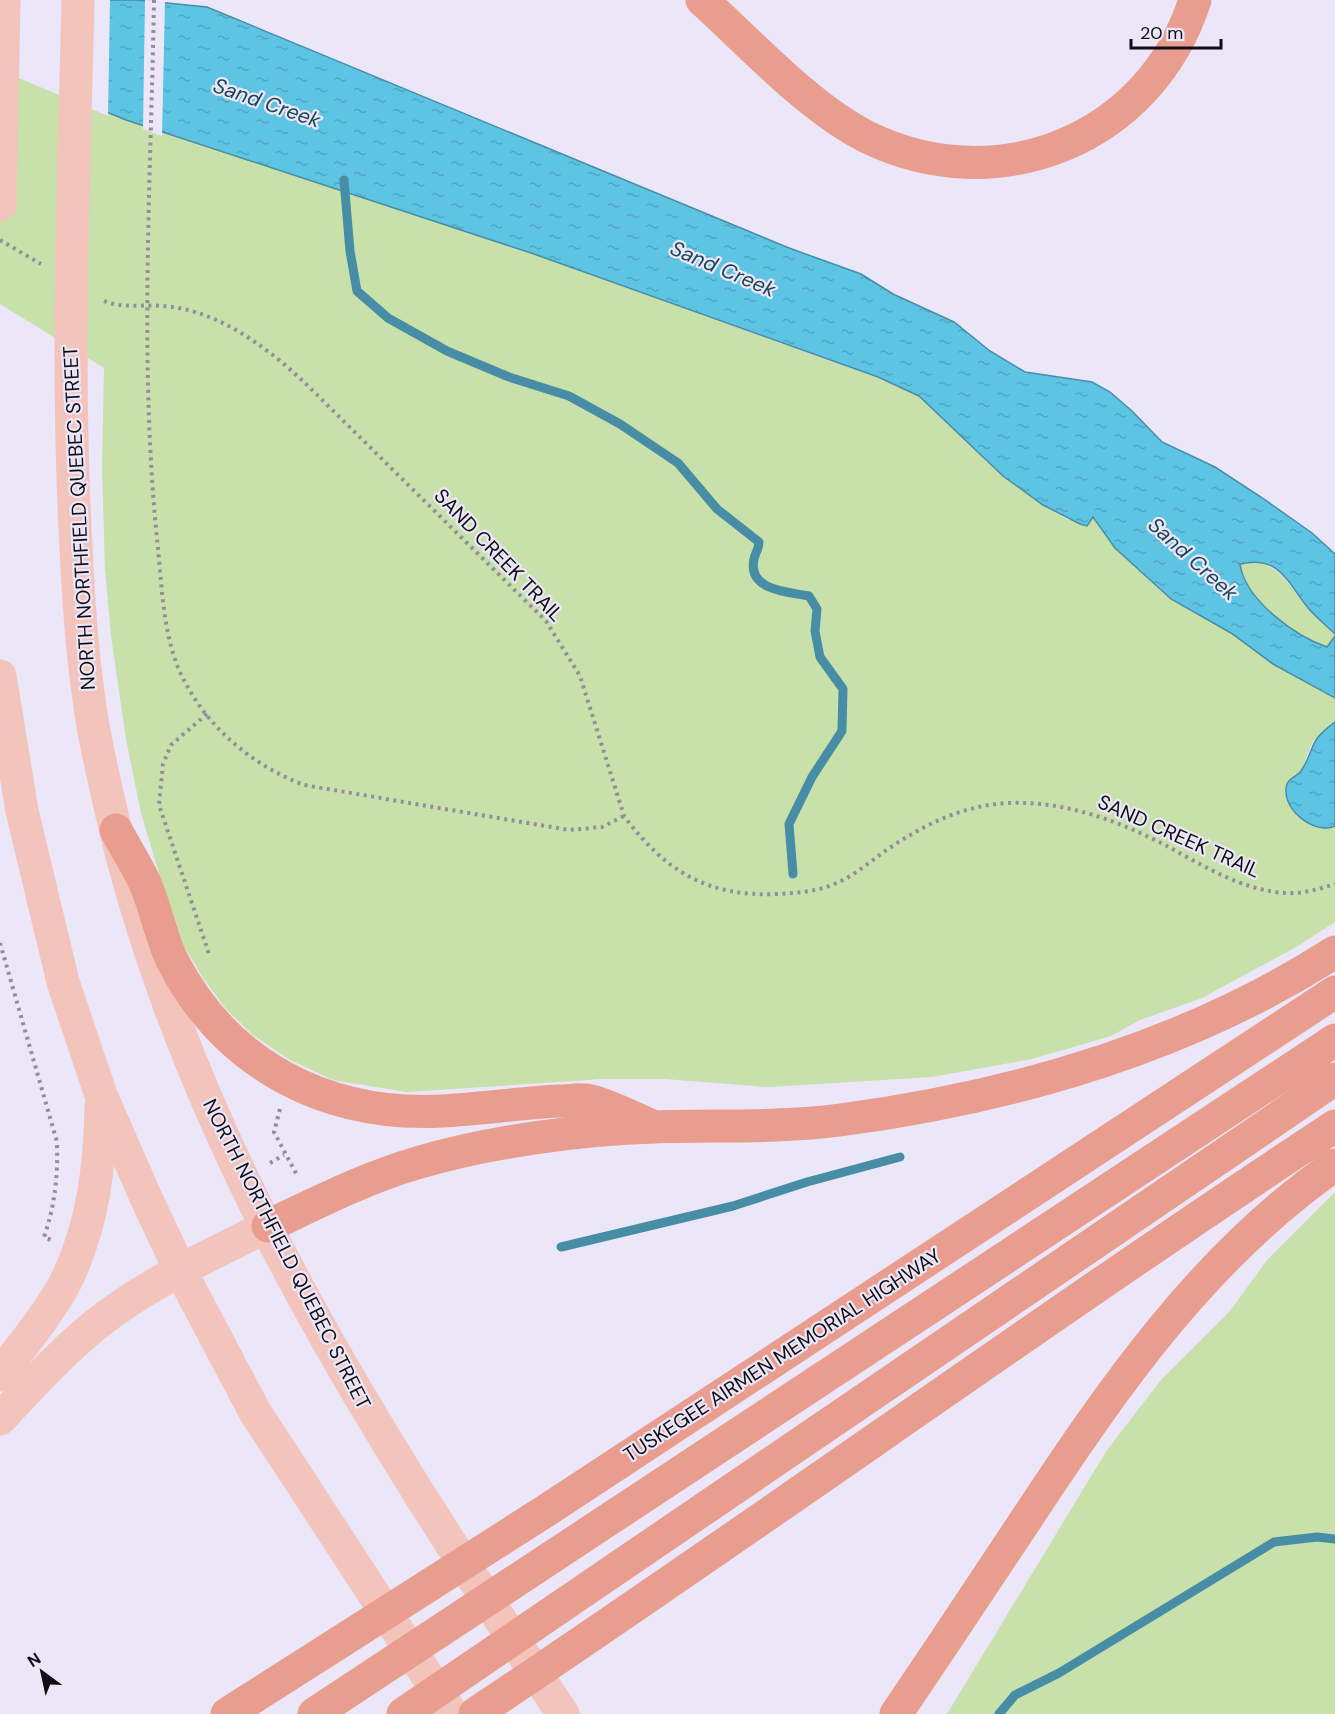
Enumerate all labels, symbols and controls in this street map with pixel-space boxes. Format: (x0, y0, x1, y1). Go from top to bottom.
scale bar (1131, 12, 1221, 50)
text: 20 m (1140, 21, 1183, 45)
water label: Sand Creek (209, 72, 325, 135)
water label: Sand Creek (666, 234, 780, 304)
street label: NORTH NORTHFIELD QUEBEC STREET (57, 345, 101, 691)
street label: SAND CREEK TRAIL (429, 483, 569, 627)
water label: Sand Creek (1142, 511, 1244, 607)
street label: SAND CREEK TRAIL (1094, 788, 1264, 884)
street label: NORTH NORTHFIELD QUEBEC STREET (197, 1095, 377, 1413)
street label: TUSKEGEE AIRMEN MEMORIAL HIGHWAY (618, 1242, 946, 1468)
north arrow (12, 1642, 72, 1702)
text: N (23, 1648, 45, 1672)

